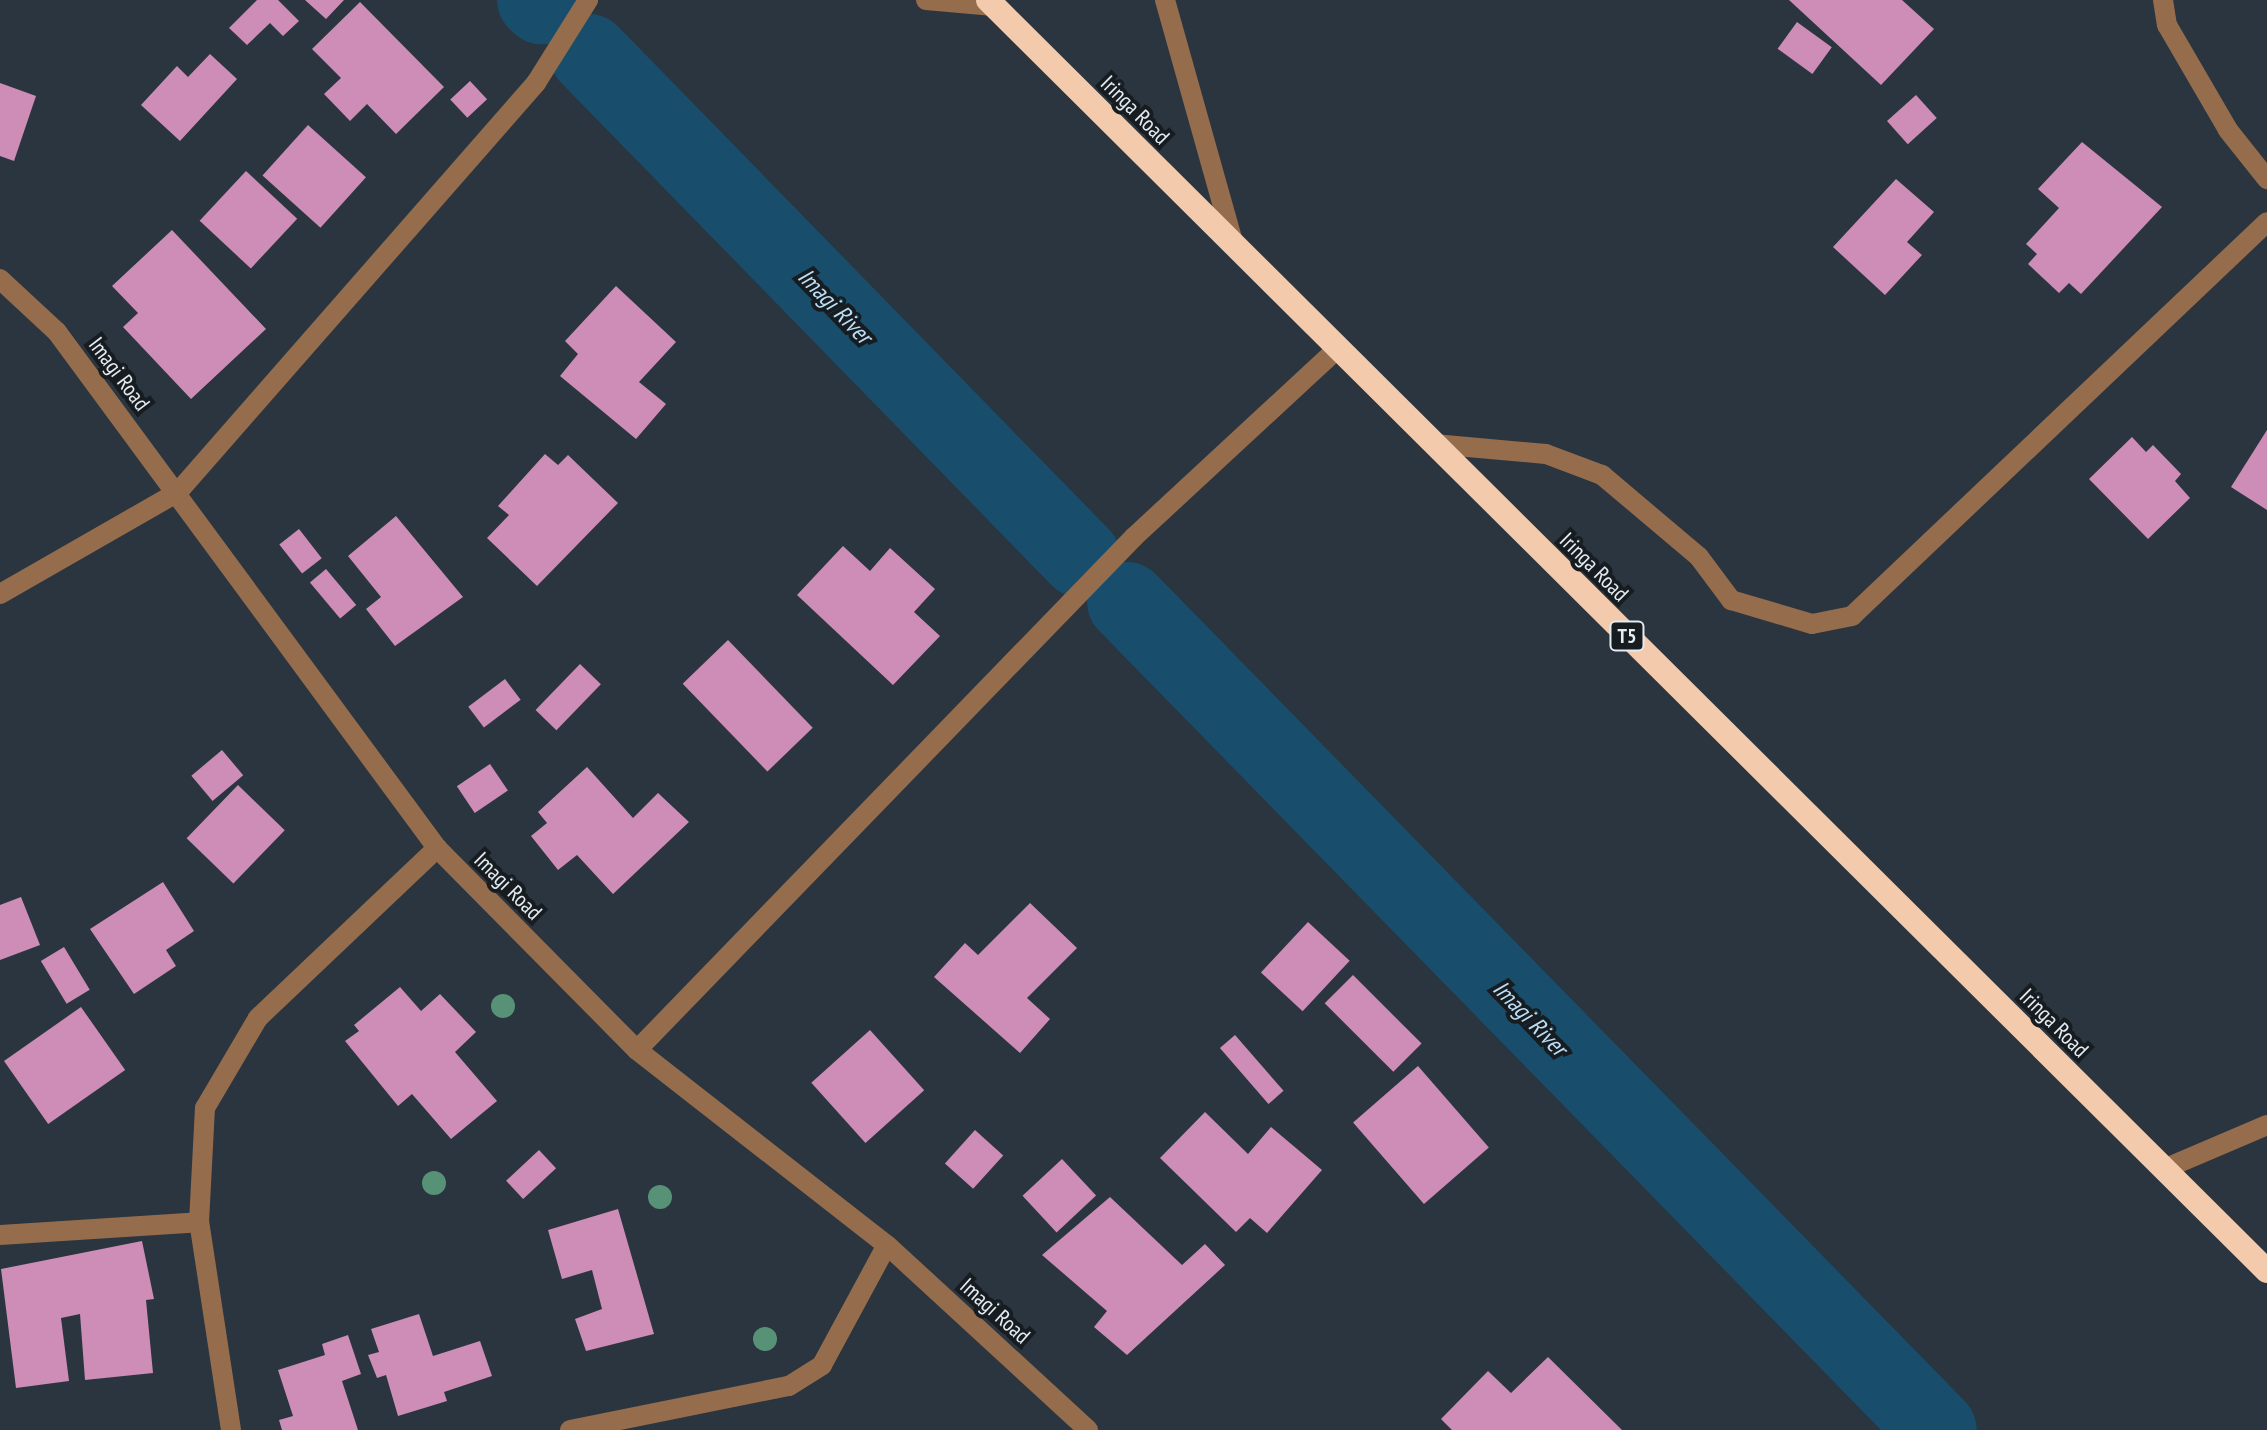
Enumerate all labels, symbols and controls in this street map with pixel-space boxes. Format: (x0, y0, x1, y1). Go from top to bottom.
street label: Iringa Road (1095, 70, 1175, 150)
water label: Imagi River (792, 262, 878, 350)
street label: Imagi Road (83, 332, 155, 416)
street label: Iringa Road (1554, 527, 1634, 607)
road number: T5 (1609, 620, 1645, 652)
street label: Imagi Road (469, 847, 547, 925)
water label: Imagi River (1487, 974, 1573, 1062)
street label: Iringa Road (2014, 983, 2094, 1063)
street label: Imagi Road (955, 1273, 1035, 1349)

